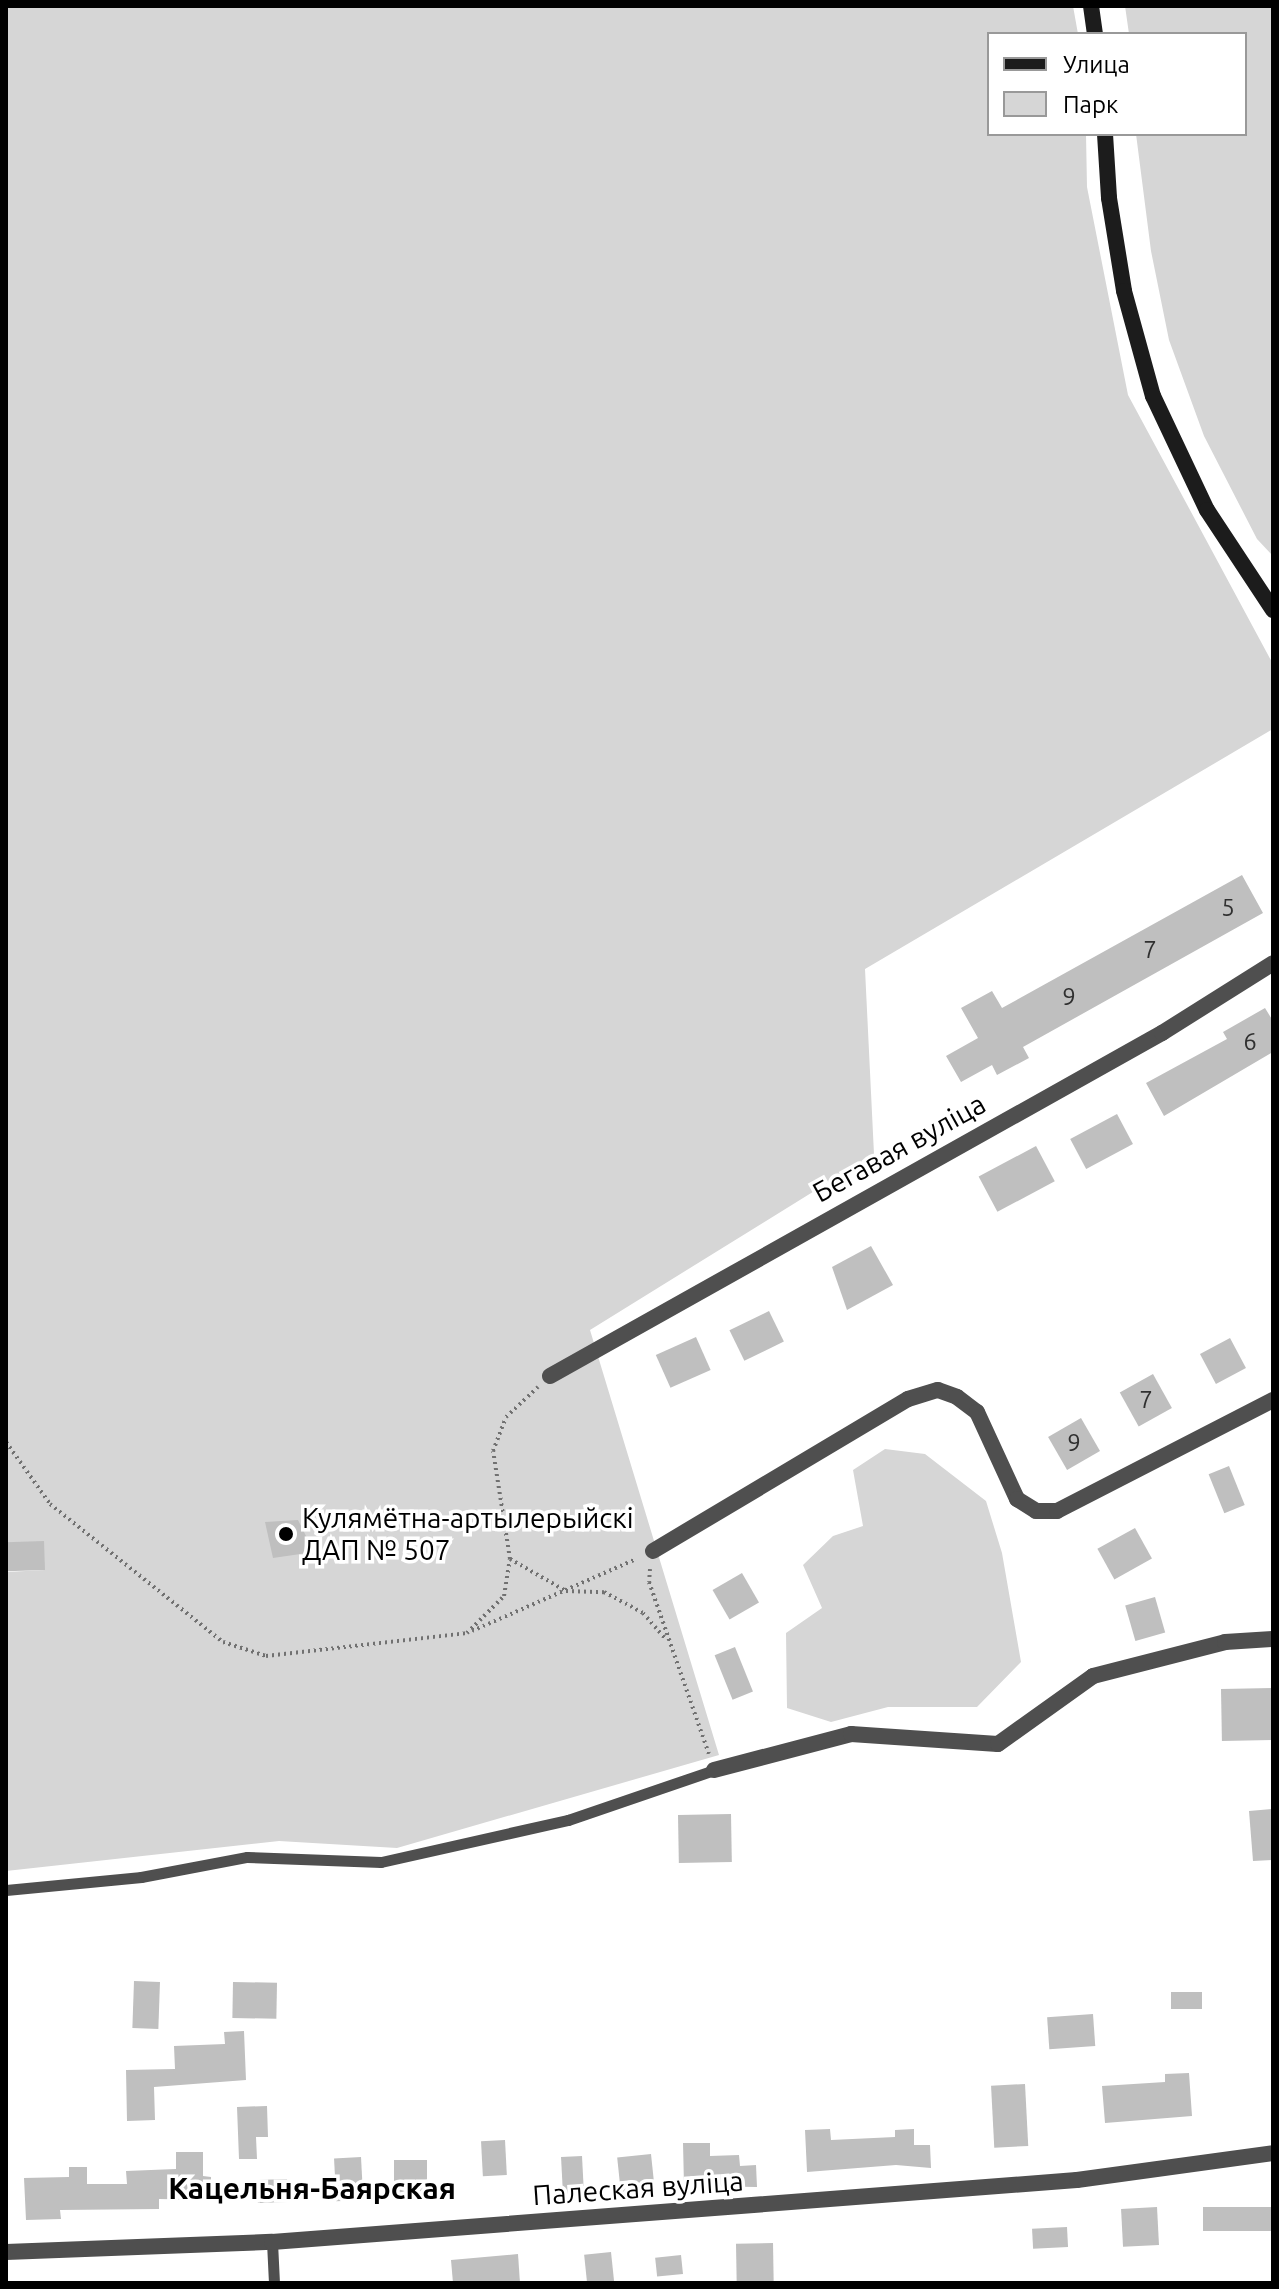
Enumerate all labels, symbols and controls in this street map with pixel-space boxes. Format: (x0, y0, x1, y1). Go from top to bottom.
legend (987, 32, 1247, 136)
text: Улица (1063, 51, 1130, 78)
text: Парк (1063, 91, 1118, 118)
house number: 5 (1221, 894, 1235, 922)
house number: 7 (1143, 936, 1157, 964)
house number: 9 (1062, 983, 1076, 1011)
house number: 6 (1243, 1028, 1257, 1056)
street label: Бегавая вуліца (807, 1087, 991, 1209)
house number: 7 (1139, 1386, 1153, 1414)
house number: 9 (1067, 1429, 1081, 1457)
place label: Кулямётна-артылерыйскі ДАП № 507 (302, 1501, 634, 1567)
marker: Кулямётна-артылерыйскі ДАП № 507 (277, 1525, 295, 1543)
street label: Палеская вуліца (532, 2164, 744, 2212)
district label: Кацельня-Баярская (168, 2170, 456, 2206)

